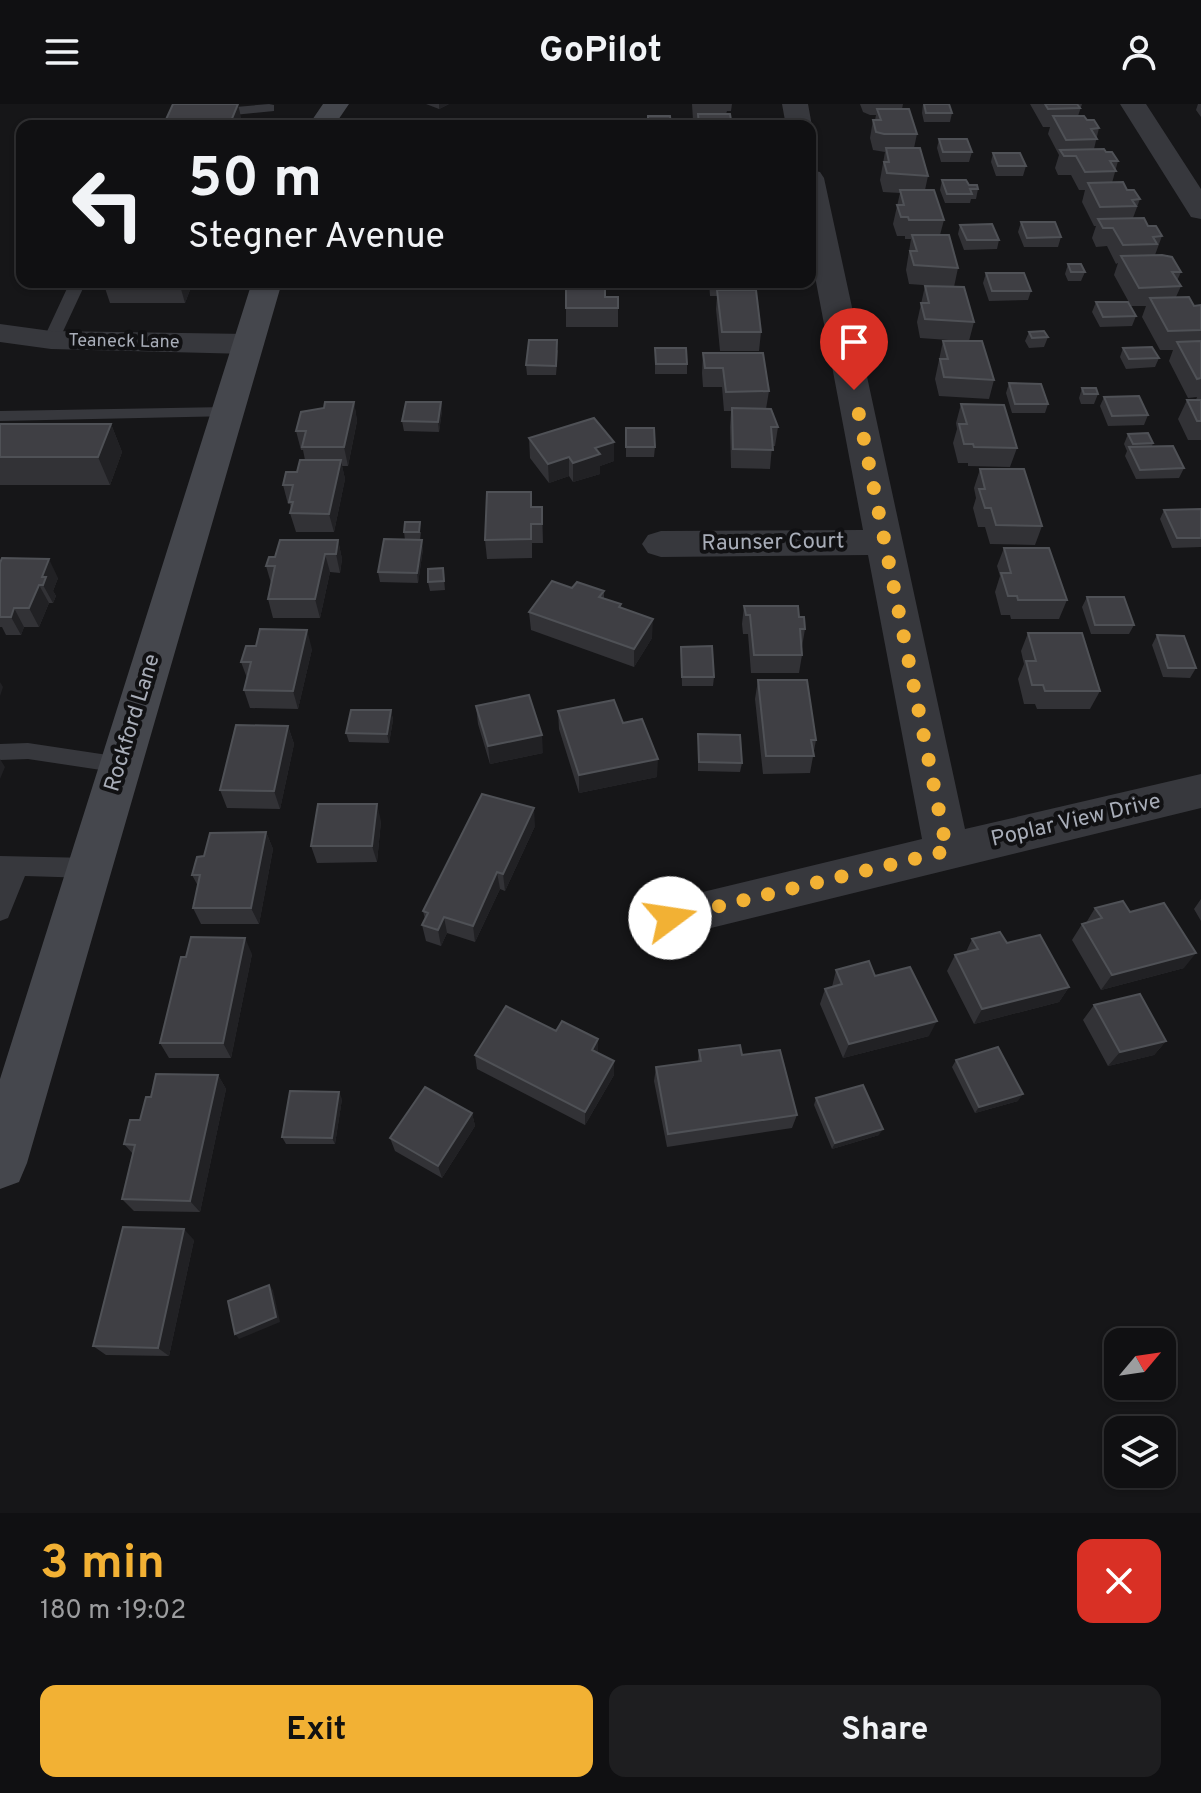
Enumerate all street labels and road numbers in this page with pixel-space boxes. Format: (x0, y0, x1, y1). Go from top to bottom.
street label: Teaneck Lane (68, 330, 180, 354)
street label: Raunser Court (701, 528, 845, 558)
street label: Rockford Lane (99, 651, 167, 795)
street label: Poplar View Drive (988, 788, 1164, 854)

